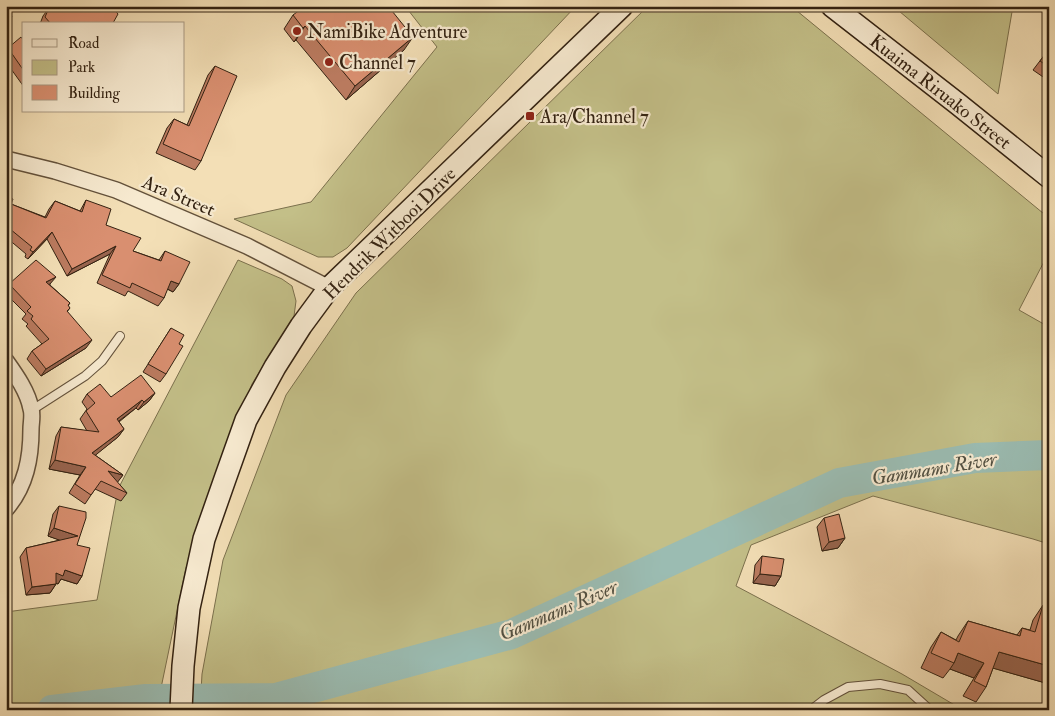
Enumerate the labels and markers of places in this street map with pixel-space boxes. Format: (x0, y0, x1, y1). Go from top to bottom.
place label: NamiBike Adventure (307, 20, 467, 44)
marker: NamiBike Adventure (291, 25, 303, 37)
place label: Channel 7 (339, 51, 416, 75)
marker: Channel 7 (323, 56, 335, 68)
place label: Ara/Channel 7 (539, 105, 649, 129)
marker: Ara/Channel 7 (524, 110, 536, 122)

